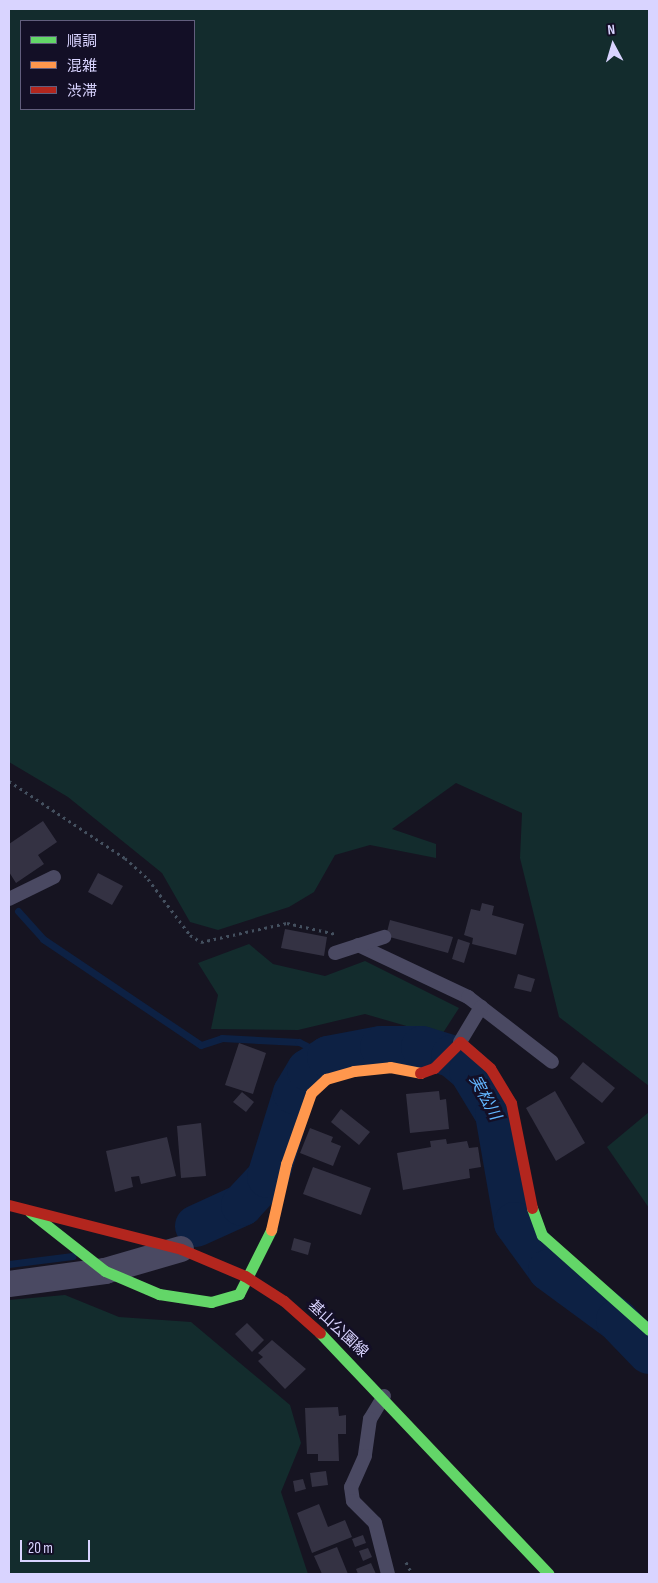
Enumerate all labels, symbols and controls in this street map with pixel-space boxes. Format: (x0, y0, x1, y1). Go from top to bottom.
legend (20, 20, 195, 110)
north arrow (588, 20, 638, 70)
text: N (607, 21, 616, 38)
text: 順調 (67, 32, 97, 51)
text: 混雑 (67, 57, 97, 76)
text: 渋滞 (67, 82, 97, 101)
water label: 実松川 (464, 1072, 504, 1124)
street label: 基山公園線 (304, 1297, 372, 1361)
scale bar (22, 1530, 92, 1562)
text: 20 m (28, 1539, 53, 1558)

